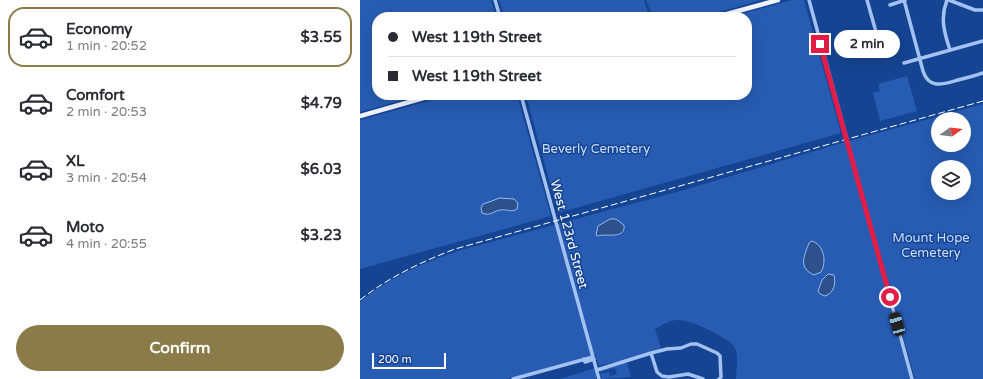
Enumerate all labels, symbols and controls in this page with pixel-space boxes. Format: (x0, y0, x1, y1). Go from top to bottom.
icon: car (18, 19, 54, 55)
text: Economy (66, 20, 132, 38)
text: $3.55 (301, 28, 342, 46)
text: West 119th Street (412, 28, 542, 46)
callout: 2 min (834, 30, 900, 58)
route end (811, 35, 829, 53)
text: 2 min (850, 36, 884, 52)
text: 1 min · 20:52 (66, 38, 147, 54)
text: West 119th Street (412, 67, 542, 85)
icon: car (18, 85, 54, 121)
text: Comfort (66, 86, 125, 104)
text: $4.79 (301, 94, 342, 112)
text: 2 min · 20:53 (66, 104, 147, 120)
north arrow (931, 112, 971, 152)
map controls (931, 112, 971, 200)
park label: Beverly Cemetery (542, 141, 650, 157)
icon: car (18, 151, 54, 187)
text: XL (66, 152, 85, 170)
text: $6.03 (301, 160, 342, 178)
button: layers (931, 160, 971, 200)
text: 3 min · 20:54 (66, 170, 147, 186)
street label: West 123rd Street (547, 178, 591, 291)
icon: car (18, 217, 54, 253)
text: Moto (66, 218, 104, 236)
text: $3.23 (301, 226, 342, 244)
park label: Mount Hope Cemetery (892, 230, 970, 261)
text: 4 min · 20:55 (66, 236, 147, 252)
route start (881, 288, 899, 306)
car (888, 311, 906, 337)
button: Confirm (16, 325, 344, 371)
scale bar (372, 351, 446, 370)
text: 200 m (378, 353, 412, 366)

